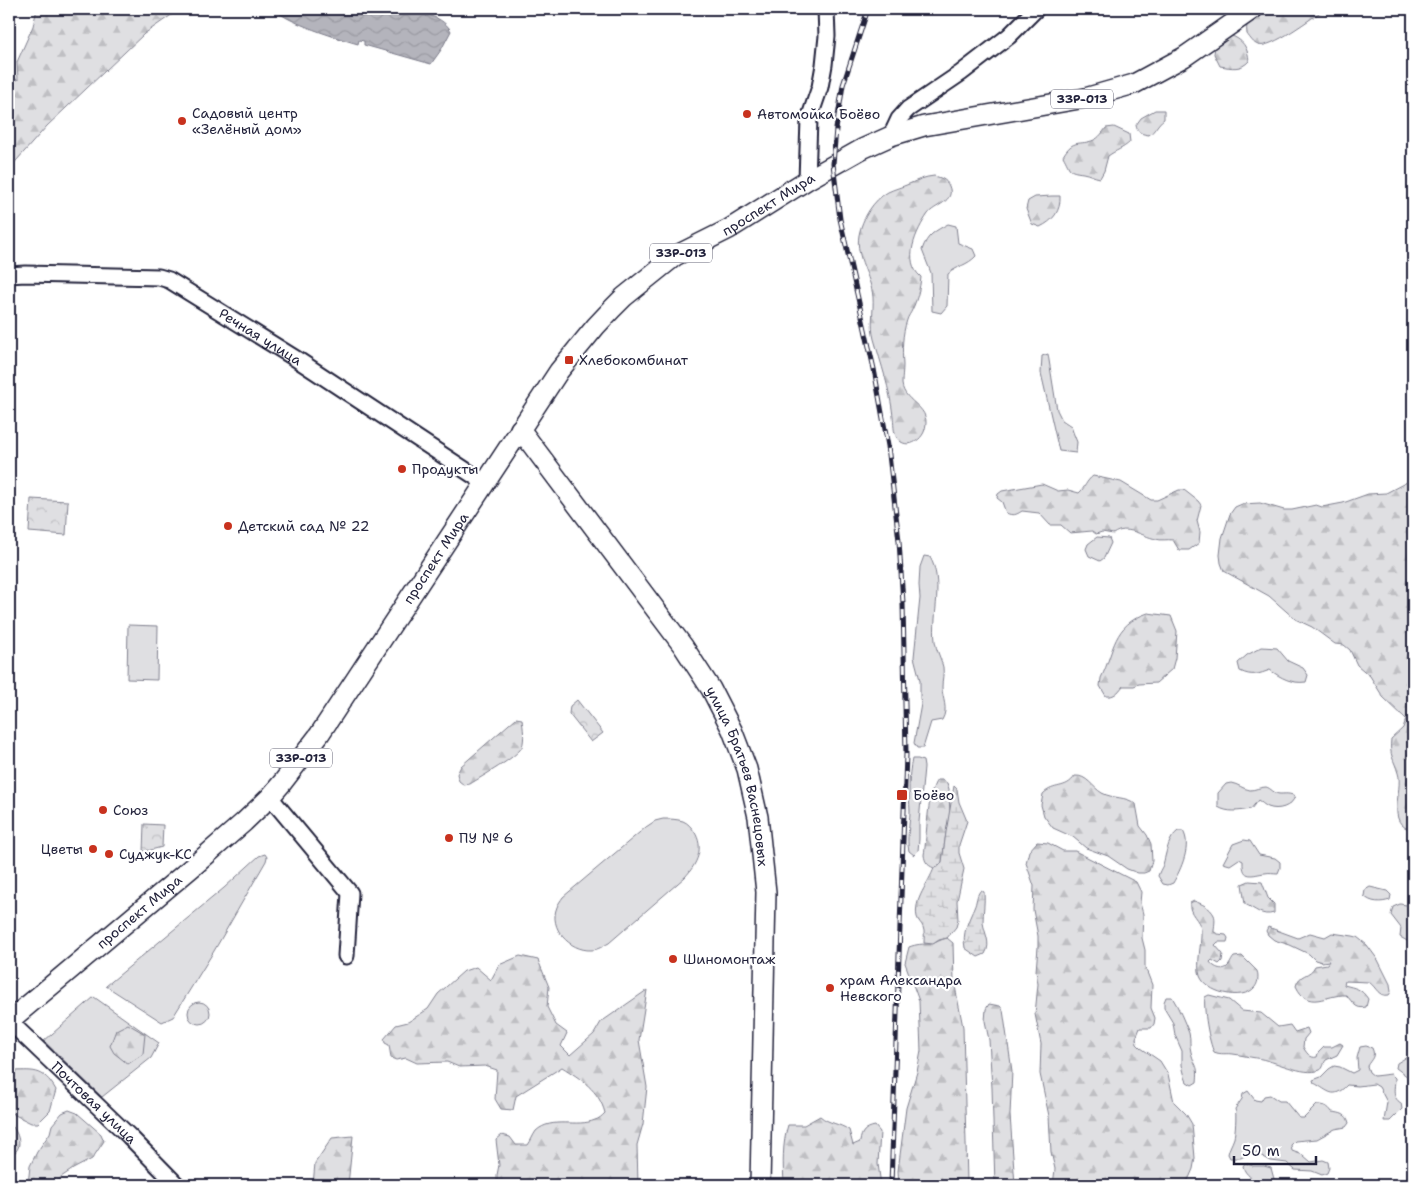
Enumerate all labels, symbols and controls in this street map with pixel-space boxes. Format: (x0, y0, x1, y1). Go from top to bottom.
road number: 33Р-013 (1051, 90, 1113, 108)
place label: Садовый центр «Зелёный дом» (192, 104, 302, 138)
place label: Автомойка Боёво (757, 105, 880, 123)
marker: Автомойка Боёво (741, 108, 753, 120)
marker: Садовый центр «Зелёный дом» (176, 115, 188, 127)
street label: проспект Мира (719, 168, 818, 240)
road number: 33Р-013 (650, 244, 712, 262)
street label: Речная улица (216, 304, 305, 369)
place label: Хлебокомбинат (579, 351, 689, 369)
marker: Хлебокомбинат (563, 354, 575, 366)
place label: Продукты (412, 460, 479, 478)
marker: Продукты (396, 463, 408, 475)
street label: проспект Мира (399, 509, 472, 607)
place label: Детский сад № 22 (238, 517, 370, 535)
marker: Детский сад № 22 (222, 520, 234, 532)
street label: улица Братьев Васнецовых (702, 683, 772, 867)
road number: 33Р-013 (270, 748, 332, 768)
place label: Боёво (913, 786, 954, 804)
marker: Боёво (895, 788, 909, 802)
place label: Союз (113, 801, 148, 819)
marker: Союз (97, 804, 109, 816)
place label: ПУ № 6 (459, 829, 513, 847)
marker: ПУ № 6 (443, 832, 455, 844)
place label: Цветы (41, 840, 83, 858)
marker: Цветы (87, 843, 99, 855)
place label: Суджук-КС (119, 845, 192, 863)
marker: Суджук-КС (103, 848, 115, 860)
street label: проспект Мира (93, 871, 186, 953)
place label: Шиномонтаж (683, 950, 776, 968)
marker: Шиномонтаж (667, 953, 679, 965)
place label: храм Александра Невского (840, 971, 962, 1005)
marker: храм Александра Невского (824, 982, 836, 994)
street label: Почтовая улица (48, 1058, 141, 1148)
scale bar (1234, 1134, 1317, 1166)
text: 50 m (1242, 1141, 1280, 1161)

